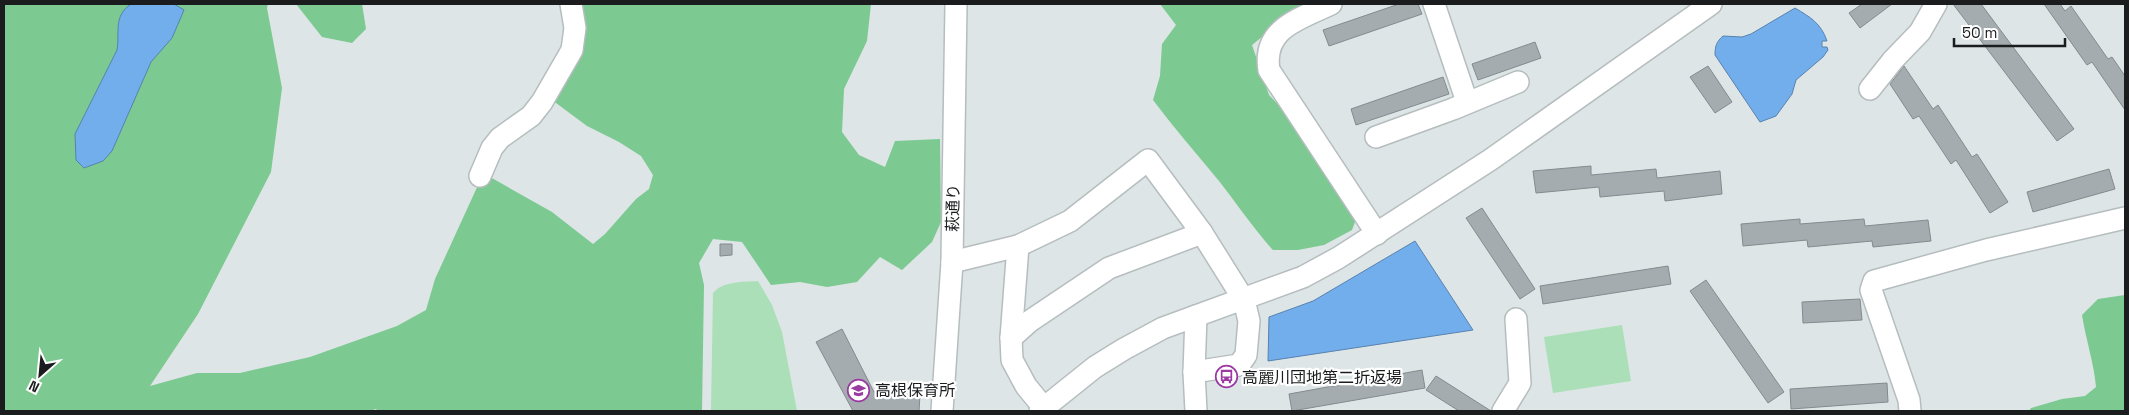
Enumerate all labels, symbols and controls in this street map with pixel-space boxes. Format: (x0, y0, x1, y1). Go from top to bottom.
scale bar (1954, 15, 2065, 47)
text: 50 m (1962, 23, 1997, 42)
street label: 萩通り (942, 184, 964, 232)
north arrow (15, 350, 65, 400)
bus stop icon: 高麗川団地第二折返場 (1214, 365, 1238, 389)
place label: 高麗川団地第二折返場 (1242, 367, 1402, 388)
text: N (26, 376, 42, 397)
school or university icon: 高根保育所 (847, 378, 871, 402)
place label: 高根保育所 (875, 380, 955, 401)

